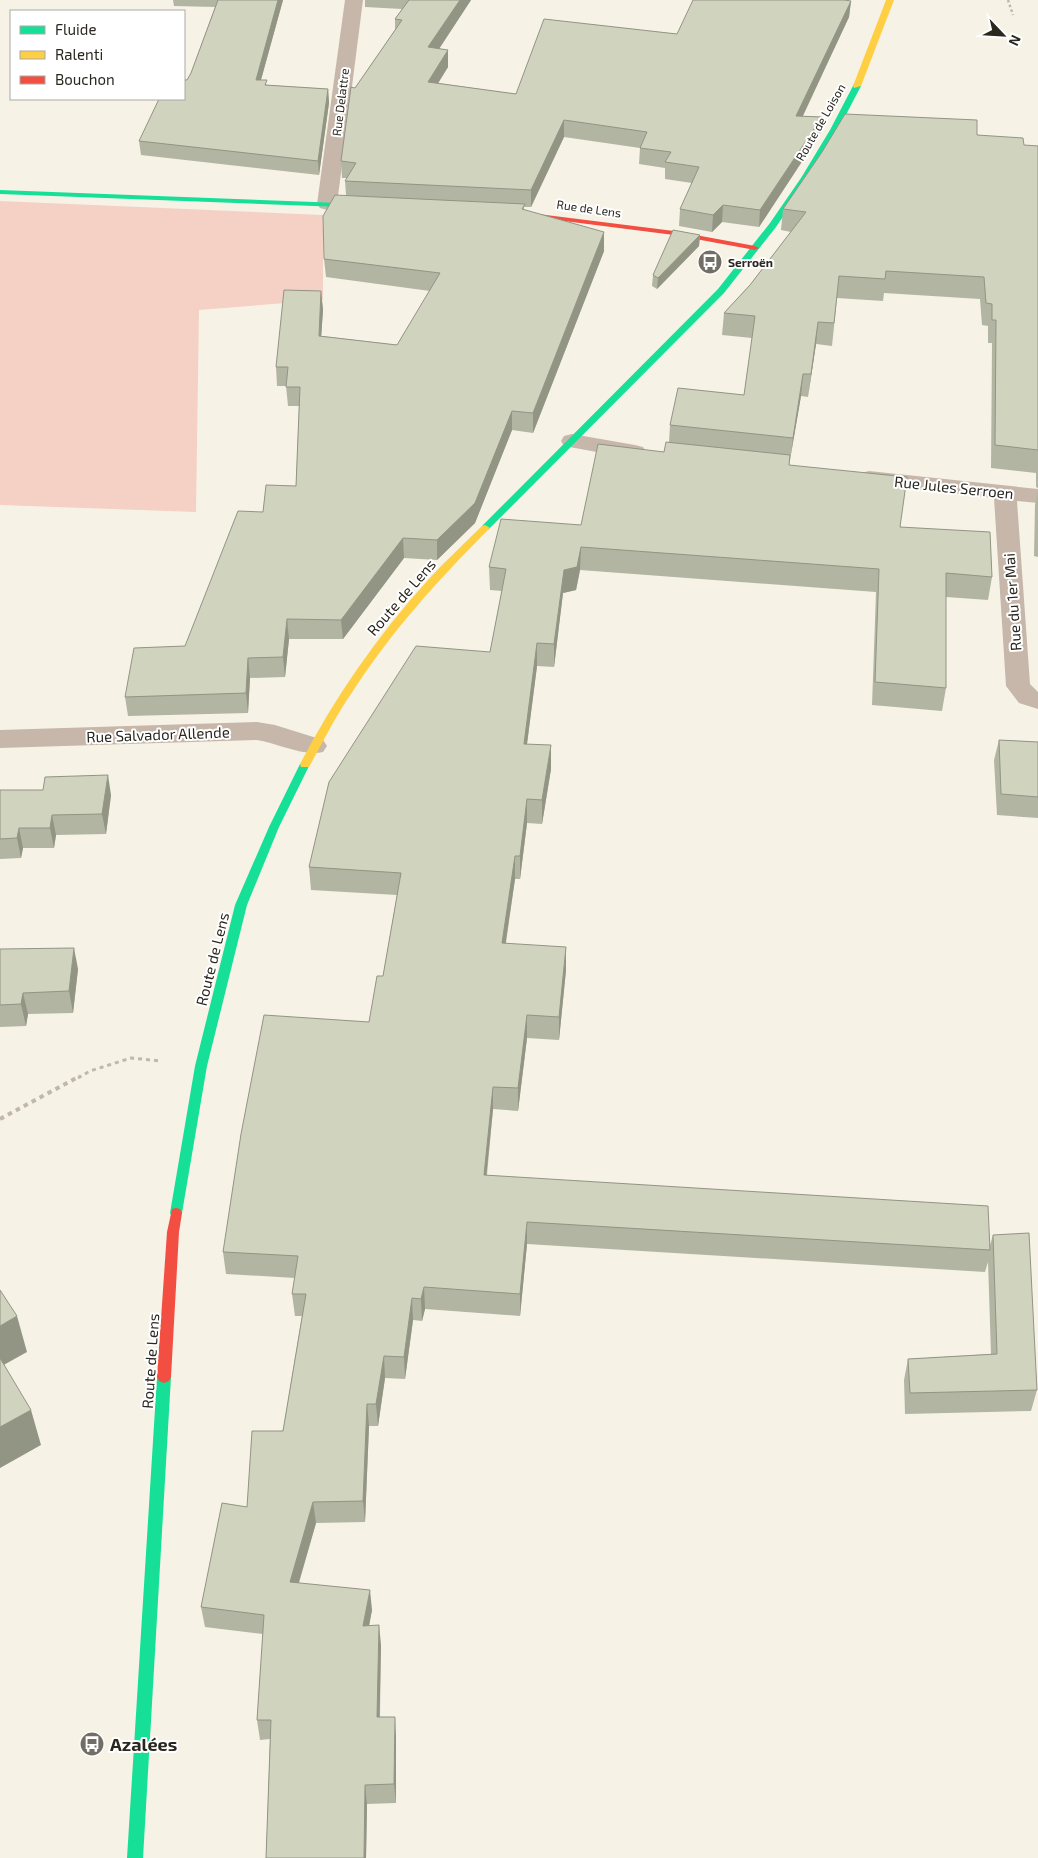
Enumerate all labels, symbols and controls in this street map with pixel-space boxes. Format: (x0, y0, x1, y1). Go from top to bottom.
legend (10, 10, 185, 100)
north arrow (978, 10, 1028, 60)
text: Fluide (55, 20, 96, 38)
text: N (1005, 33, 1025, 49)
text: Ralenti (55, 45, 103, 63)
street label: Rue Delattre (329, 67, 351, 137)
text: Bouchon (55, 70, 115, 88)
street label: Route de Loison (792, 81, 848, 163)
street label: Rue de Lens (556, 197, 622, 219)
bus stop icon: Serroën (697, 249, 723, 275)
place label: Serroën (728, 255, 773, 269)
street label: Rue Jules Serroen (894, 472, 1014, 502)
street label: Rue du 1er Mai (1000, 553, 1024, 651)
street label: Route de Lens (363, 555, 439, 639)
street label: Rue Salvador Allende (86, 723, 230, 745)
street label: Route de Lens (192, 911, 232, 1007)
street label: Route de Lens (138, 1313, 162, 1409)
bus stop icon: Azalées (79, 1731, 105, 1757)
place label: Azalées (110, 1733, 177, 1755)

